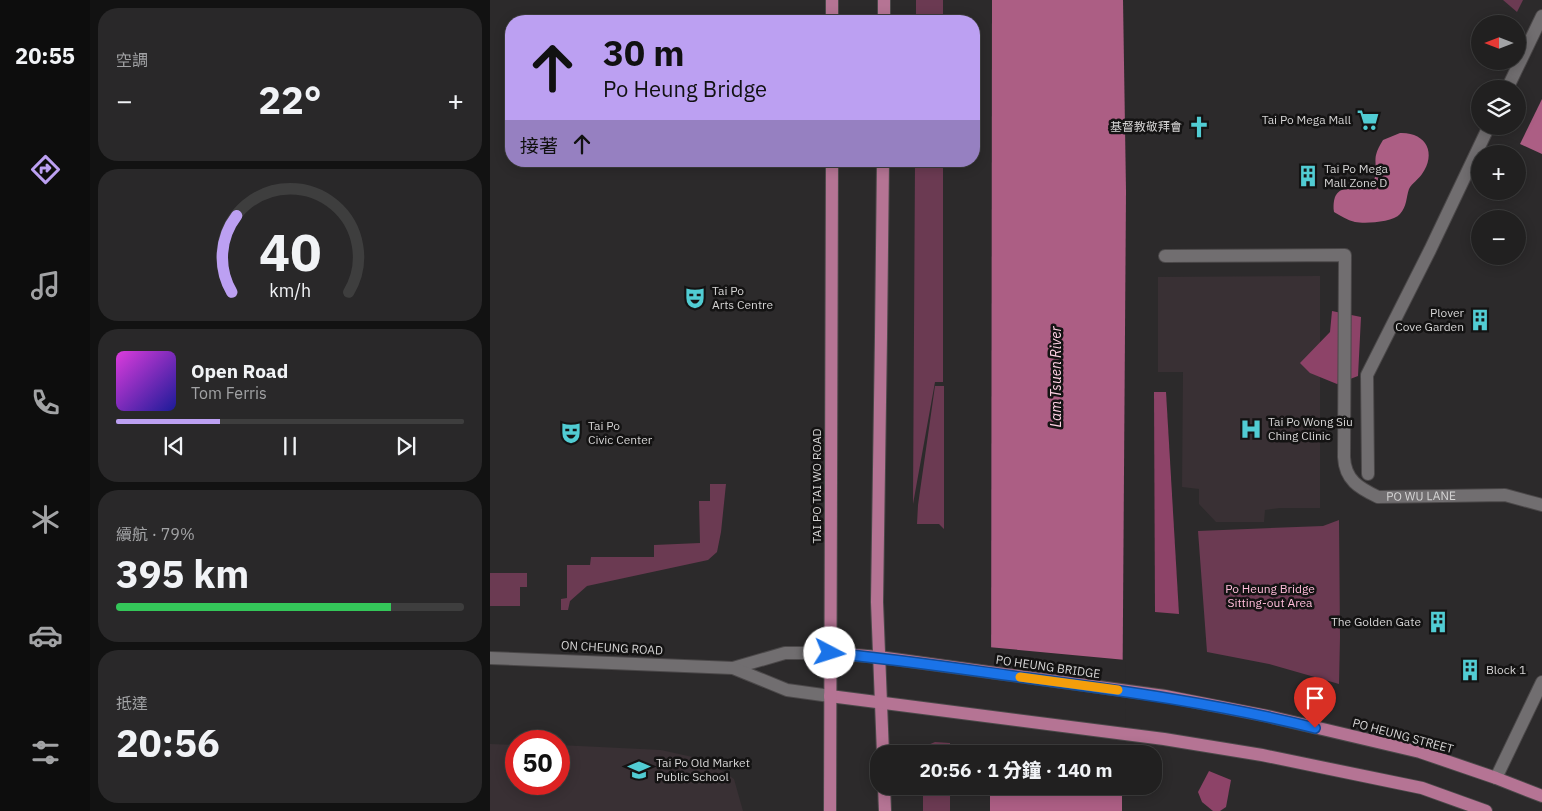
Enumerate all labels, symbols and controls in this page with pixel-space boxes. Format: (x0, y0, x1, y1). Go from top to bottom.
north arrow (1471, 15, 1526, 70)
map controls (1471, 15, 1526, 265)
text: 30 m (603, 30, 685, 76)
icon: ahead (520, 35, 585, 100)
text: 20:55 (15, 41, 75, 70)
text: 空調 (116, 50, 148, 70)
text: Po Heung Bridge (603, 74, 767, 103)
text: 22° (258, 75, 322, 124)
button: layers (1471, 80, 1526, 135)
text: − (116, 82, 133, 119)
text: + (447, 82, 464, 119)
supermarket icon: Tai Po Mega Mall (1355, 107, 1381, 133)
place label: Tai Po Mega Mall (1262, 112, 1351, 127)
church icon: 基督教敬拜會 (1186, 114, 1212, 140)
place label: 基督教敬拜會 (1110, 119, 1182, 134)
icon: ahead (568, 130, 596, 158)
text: 接著 (520, 134, 558, 158)
button: + (1471, 145, 1526, 200)
icon: directions (28, 152, 63, 187)
place label: Tai Po Mega Mall Zone D (1324, 161, 1388, 190)
building icon: Tai Po Mega Mall Zone D (1295, 163, 1321, 189)
button: − (1471, 210, 1526, 265)
text: 40 (259, 218, 321, 285)
icon: music (28, 268, 63, 303)
text: km/h (269, 279, 311, 302)
place label: Tai Po Arts Centre (712, 283, 773, 312)
theatre icon: Tai Po Arts Centre (682, 285, 708, 311)
place label: Plover Cove Garden (1395, 305, 1465, 334)
building icon: Plover Cove Garden (1467, 307, 1493, 333)
water label: Lam Tsuen River (1047, 326, 1065, 428)
text: Open Road (191, 359, 288, 383)
text: Tom Ferris (191, 383, 267, 403)
icon: phone (28, 385, 63, 420)
place label: Tai Po Wong Siu Ching Clinic (1268, 414, 1353, 443)
hospital icon: Tai Po Wong Siu Ching Clinic (1238, 416, 1264, 442)
place label: Tai Po Civic Center (588, 418, 653, 447)
theatre icon: Tai Po Civic Center (558, 420, 584, 446)
street label: TAI PO TAI WO ROAD (809, 428, 824, 544)
icon: previous (160, 432, 188, 460)
icon: pause (276, 432, 304, 460)
icon: next (392, 432, 420, 460)
street label: PO WU LANE (1386, 488, 1456, 504)
icon: climate (28, 502, 63, 537)
text: 續航 · 79% (116, 524, 195, 544)
text: 395 km (116, 549, 249, 598)
park label: Po Heung Bridge Sitting-out Area (1225, 581, 1315, 610)
building icon: The Golden Gate (1425, 609, 1451, 635)
place label: The Golden Gate (1331, 614, 1421, 629)
icon: car (28, 618, 63, 653)
position arrow (803, 626, 855, 678)
street label: ON CHEUNG ROAD (561, 637, 663, 658)
street label: PO HEUNG BRIDGE (995, 652, 1101, 681)
building icon: Block 1 (1457, 657, 1483, 683)
place label: Block 1 (1486, 662, 1526, 677)
pin (1294, 677, 1336, 728)
icon: arrive (1301, 684, 1329, 712)
text: 抵達 (116, 693, 148, 713)
street label: PO HEUNG STREET (1351, 715, 1455, 756)
text: 20:56 (116, 718, 220, 767)
speed limit sign: 50 (505, 730, 570, 795)
icon: filters (28, 735, 63, 770)
place label: Tai Po Old Market Public School (656, 755, 750, 784)
school or university icon: Tai Po Old Market Public School (626, 757, 652, 783)
text: 20:56 · 1 分鐘 · 140 m (920, 758, 1112, 782)

